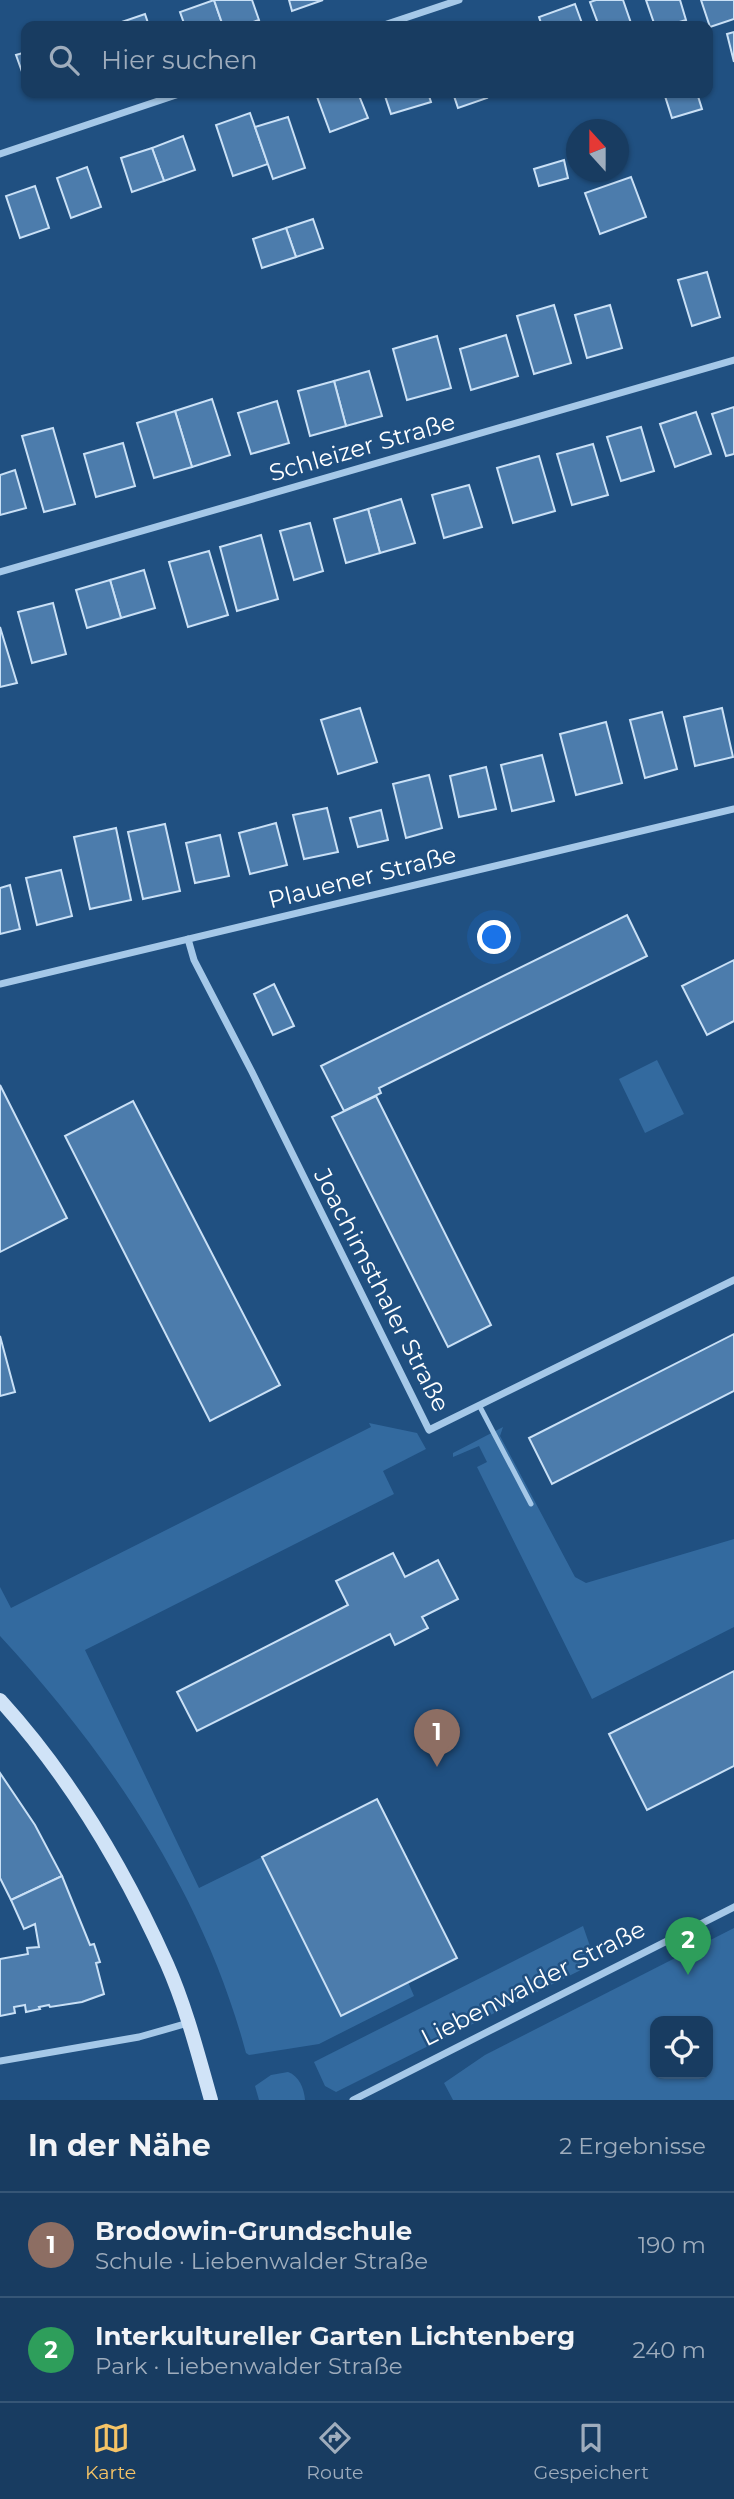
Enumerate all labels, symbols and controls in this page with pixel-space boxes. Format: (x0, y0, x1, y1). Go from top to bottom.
search box (21, 21, 713, 98)
icon: search (45, 41, 83, 79)
text: Hier suchen (101, 44, 258, 76)
north arrow (566, 119, 629, 182)
street label: Schleizer Straße (266, 407, 458, 487)
street label: Plauener Straße (265, 840, 459, 914)
your location (477, 920, 511, 954)
street label: Joachimsthaler Straße (308, 1163, 456, 1416)
pin: 1 (414, 1709, 460, 1767)
street label: Liebenwalder Straße (416, 1914, 650, 2052)
pin: 2 (665, 1917, 711, 1975)
map controls (650, 2016, 713, 2079)
button: locate (650, 2016, 713, 2079)
text: In der Nähe (28, 2127, 211, 2164)
text: 2 Ergebnisse (559, 2132, 706, 2160)
text: Brodowin-Grundschule (95, 2215, 412, 2247)
text: 1 (46, 2231, 56, 2259)
text: 190 m (638, 2231, 706, 2259)
text: Schule · Liebenwalder Straße (95, 2247, 428, 2275)
text: Interkultureller Garten Lichtenberg (95, 2320, 575, 2352)
text: 2 (44, 2336, 58, 2364)
text: 240 m (633, 2336, 706, 2364)
text: Park · Liebenwalder Straße (95, 2352, 403, 2380)
tab: Karte (85, 2419, 136, 2484)
tab: Route (306, 2419, 364, 2484)
tab: Gespeichert (534, 2419, 649, 2484)

